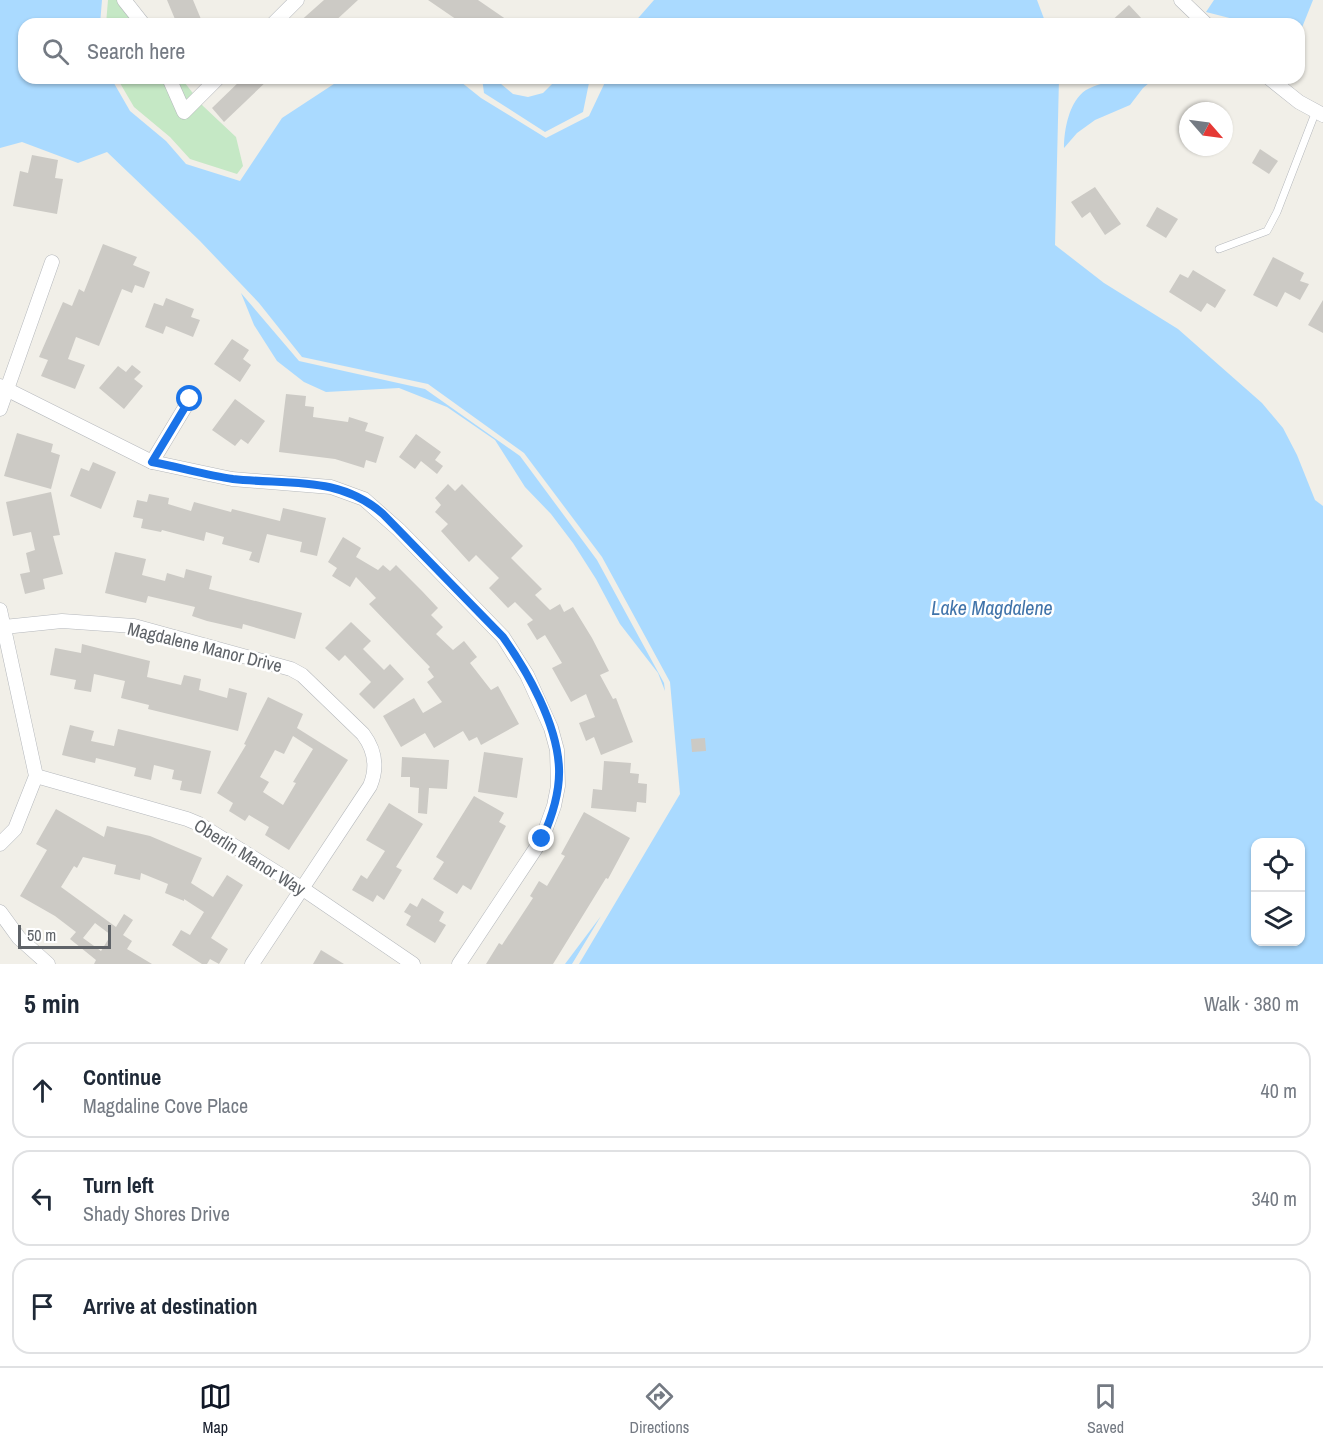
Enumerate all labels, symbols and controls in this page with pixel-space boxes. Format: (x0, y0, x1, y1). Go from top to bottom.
search box (18, 18, 1305, 84)
icon: search (39, 35, 72, 68)
text: Search here (87, 36, 185, 66)
north arrow (1179, 102, 1233, 156)
route start (176, 385, 202, 411)
water label: Lake Magdalene (931, 594, 1053, 621)
street label: Magdalene Manor Drive (125, 616, 285, 678)
street label: Oberlin Manor Way (189, 813, 311, 902)
route end (528, 825, 554, 851)
map controls (1251, 838, 1305, 946)
button: locate (1251, 838, 1305, 892)
button: layers (1251, 892, 1305, 946)
scale bar (18, 922, 111, 950)
text: 50 m (27, 924, 56, 946)
text: 5 min (24, 986, 80, 1021)
text: Walk · 380 m (1204, 990, 1299, 1017)
text: Continue (83, 1062, 161, 1092)
icon: ahead (26, 1074, 59, 1107)
text: 40 m (1261, 1077, 1297, 1104)
text: Magdaline Cove Place (83, 1092, 248, 1119)
text: Turn left (83, 1170, 154, 1200)
icon: left (26, 1182, 59, 1215)
text: 340 m (1251, 1185, 1297, 1212)
text: Shady Shores Drive (83, 1200, 230, 1227)
icon: arrive (26, 1290, 59, 1323)
text: Arrive at destination (83, 1291, 257, 1321)
tab: Map (199, 1380, 232, 1438)
tab: Directions (629, 1380, 689, 1438)
tab: Saved (1087, 1380, 1124, 1438)

